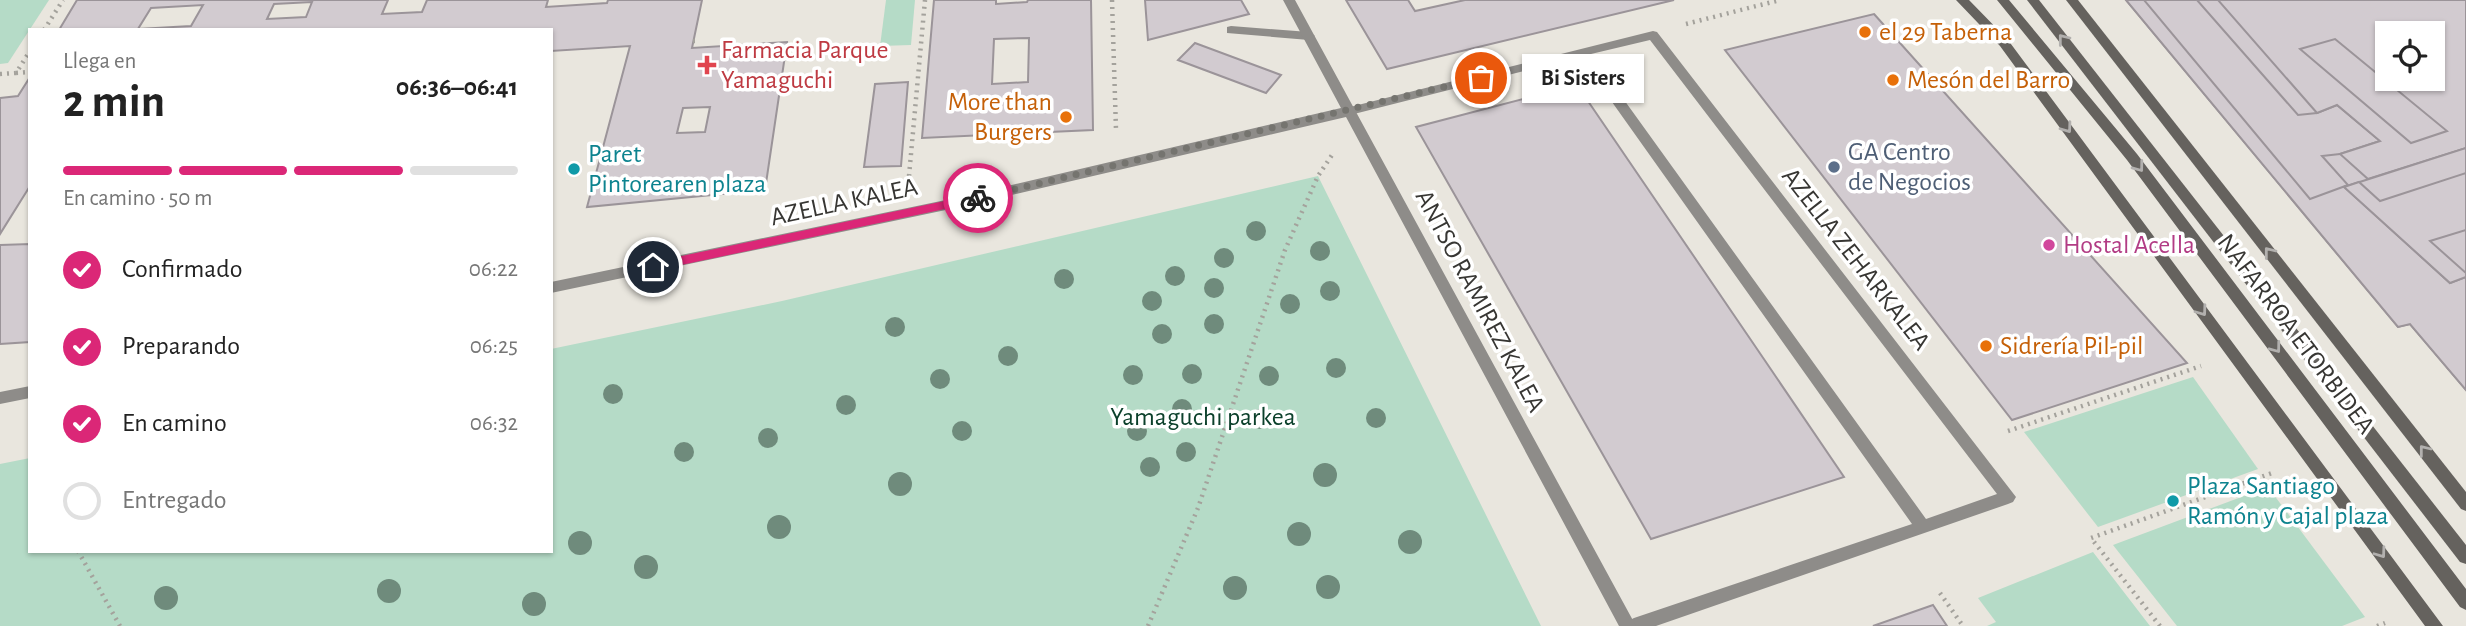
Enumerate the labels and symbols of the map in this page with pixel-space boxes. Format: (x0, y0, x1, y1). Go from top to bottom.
place label: el 29 Taberna (1879, 19, 2012, 45)
marker: el 29 Taberna (1857, 24, 1873, 40)
one-way arrow (2059, 34, 2072, 46)
place label: Farmacia Parque Yamaguchi (721, 37, 889, 93)
pin (1451, 48, 1511, 108)
callout: Bi Sisters (1523, 54, 1646, 102)
marker: Farmacia Parque Yamaguchi (699, 57, 715, 73)
place label: Mesón del Barro (1907, 67, 2070, 93)
marker: Mesón del Barro (1885, 72, 1901, 88)
place label: More than Burgers (948, 89, 1052, 145)
marker: More than Burgers (1058, 109, 1074, 125)
one-way arrow (2059, 120, 2071, 133)
place label: GA Centro de Negocios (1848, 139, 1971, 195)
place label: Paret Pintorearen plaza (588, 141, 766, 197)
marker: GA Centro de Negocios (1826, 159, 1842, 175)
one-way arrow (2131, 159, 2143, 171)
marker: Paret Pintorearen plaza (566, 161, 582, 177)
courier (943, 163, 1013, 233)
street label: AZELLA ZEHARKALEA (1777, 163, 1935, 355)
street label: AZELLA KALEA (768, 174, 920, 230)
street label: ANTSO RAMIREZ KALEA (1410, 186, 1550, 416)
street label: NAFARROA ETORBIDEA (2213, 229, 2379, 439)
place label: Hostal Acella (2063, 232, 2195, 258)
pin (623, 237, 683, 297)
marker: Hostal Acella (2041, 237, 2057, 253)
one-way arrow (2264, 247, 2277, 259)
one-way arrow (2194, 303, 2206, 316)
place label: Sidrería Pil-pil (2000, 333, 2144, 359)
marker: Sidrería Pil-pil (1978, 338, 1994, 354)
one-way arrow (2268, 340, 2280, 353)
park label: Yamaguchi parkea (1110, 404, 1296, 430)
one-way arrow (2420, 446, 2432, 459)
place label: Plaza Santiago Ramón y Cajal plaza (2187, 473, 2389, 529)
marker: Plaza Santiago Ramón y Cajal plaza (2165, 493, 2181, 509)
one-way arrow (2373, 545, 2385, 558)

